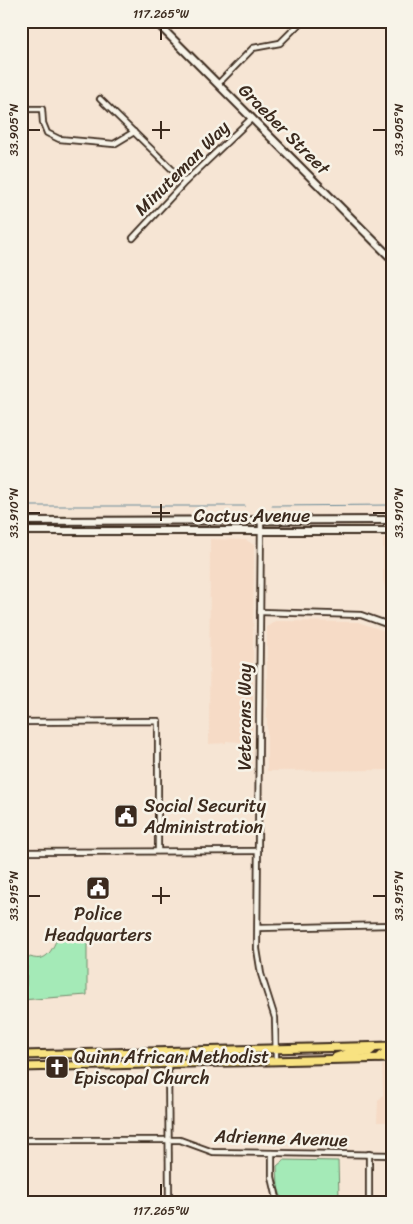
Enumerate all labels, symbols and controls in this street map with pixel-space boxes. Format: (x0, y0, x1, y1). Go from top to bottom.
text: 117.265°W (133, 3, 190, 25)
street label: Graeber Street (230, 75, 338, 183)
text: 33.905°N (3, 103, 25, 156)
text: 33.905°N (388, 103, 410, 156)
street label: Minuteman Way (126, 112, 238, 224)
text: 33.910°N (3, 487, 25, 538)
text: 33.910°N (388, 487, 410, 538)
street label: Cactus Avenue (194, 500, 310, 532)
street label: Veterans Way (229, 663, 261, 771)
place label: Social Security Administration (143, 790, 267, 843)
public building icon: Social Security Administration (113, 803, 139, 829)
text: 33.915°N (3, 870, 25, 921)
text: 33.915°N (388, 870, 410, 921)
public building icon: Police Headquarters (85, 875, 111, 901)
place label: Police Headquarters (44, 898, 152, 951)
place label: Quinn African Methodist Episcopal Church (74, 1041, 269, 1094)
church icon: Quinn African Methodist Episcopal Church (44, 1054, 70, 1080)
street label: Adrienne Avenue (213, 1120, 348, 1156)
text: 117.265°W (133, 1200, 190, 1222)

